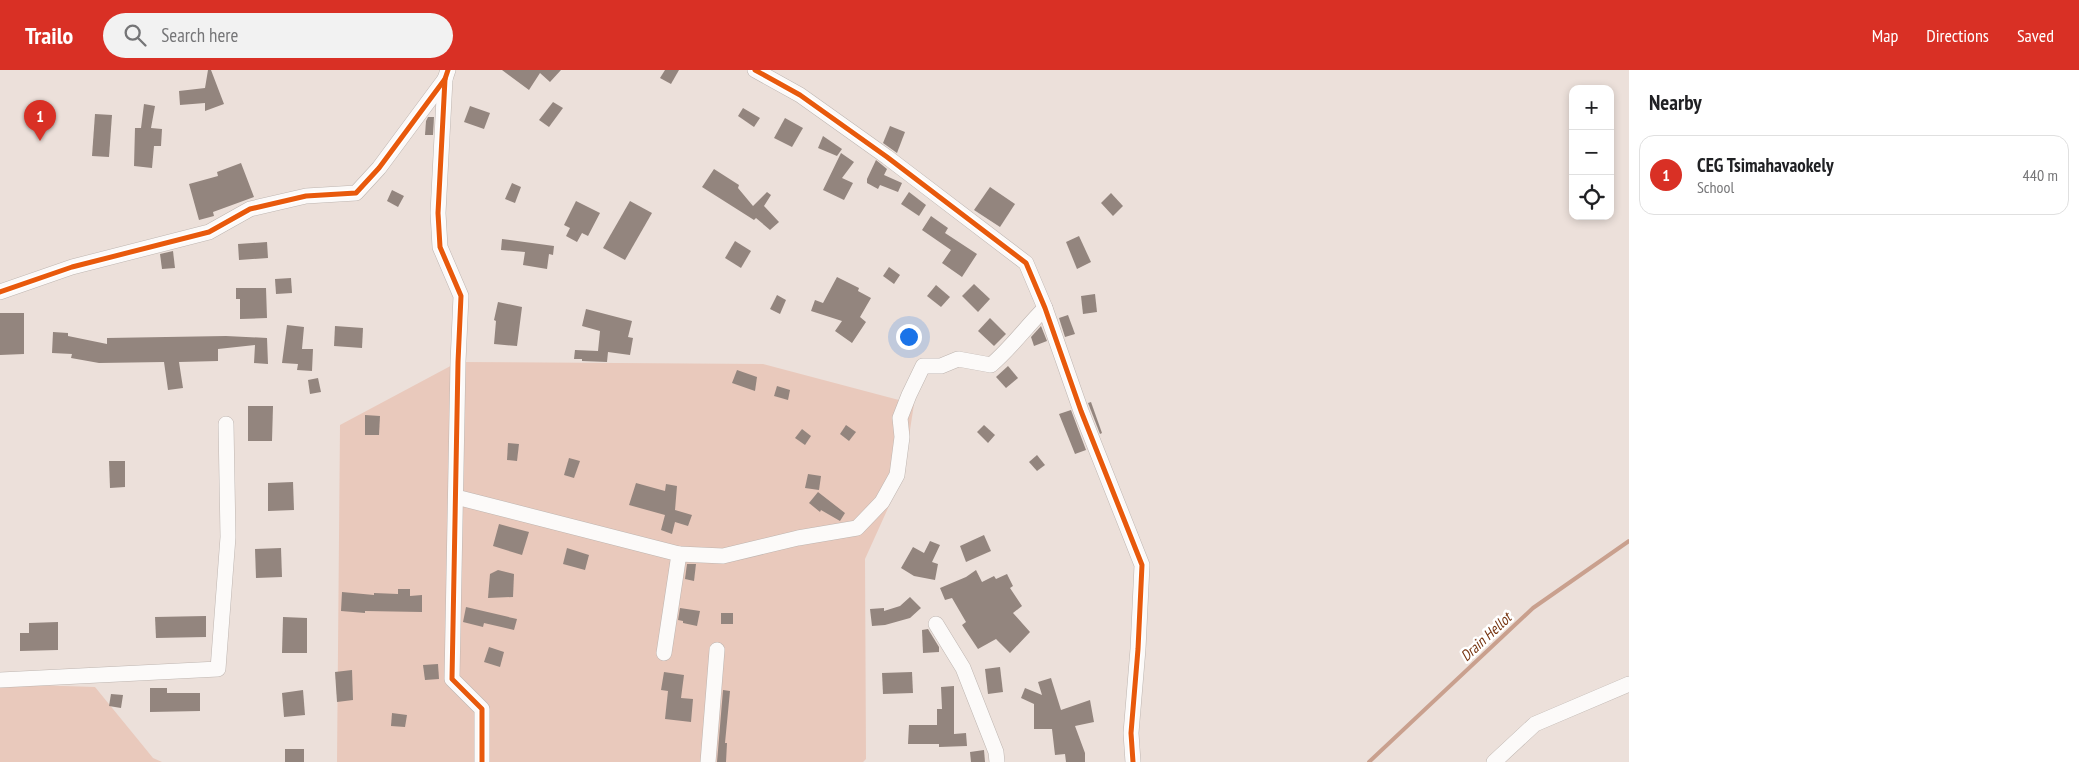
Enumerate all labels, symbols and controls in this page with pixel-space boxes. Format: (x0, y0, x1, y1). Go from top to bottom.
search box (103, 13, 453, 58)
text: Trailo (25, 20, 73, 51)
icon: search (121, 21, 149, 49)
text: Search here (161, 23, 238, 47)
text: Map (1872, 24, 1898, 47)
text: Directions (1926, 24, 1989, 47)
text: Saved (2017, 24, 2054, 47)
map controls (1569, 85, 1614, 220)
button: + (1569, 85, 1614, 130)
text: Nearby (1649, 89, 1702, 116)
pin: 1 (24, 100, 56, 141)
button: − (1569, 130, 1614, 175)
text: CEG Tsimahavaokely (1697, 153, 1834, 177)
text: 1 (1662, 165, 1670, 185)
text: 440 m (2023, 165, 2058, 185)
button: locate (1569, 175, 1614, 220)
text: School (1697, 177, 1734, 197)
your location (896, 324, 922, 350)
water label: Drain Hellot (1456, 607, 1516, 665)

